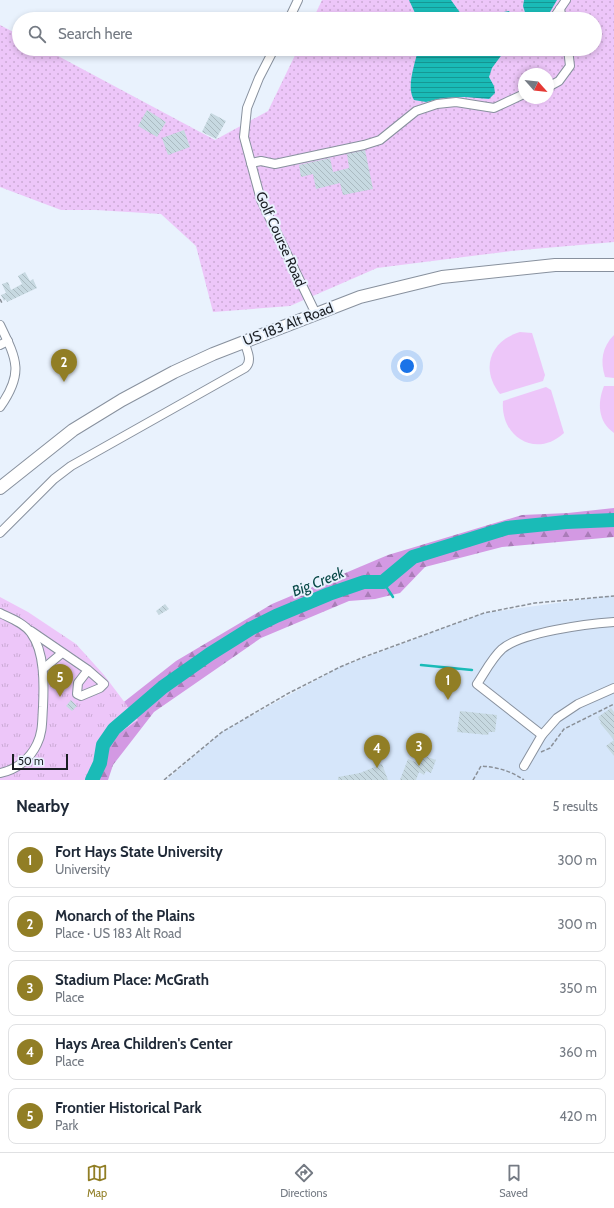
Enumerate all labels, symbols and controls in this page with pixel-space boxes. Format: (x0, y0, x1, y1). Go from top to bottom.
search box (12, 12, 602, 56)
icon: search (26, 23, 48, 45)
text: Search here (58, 25, 133, 43)
north arrow (518, 68, 554, 104)
street label: Golf Course Road (252, 189, 310, 289)
street label: US 183 Alt Road (240, 299, 336, 349)
pin: 2 (51, 349, 77, 382)
your location (397, 356, 417, 376)
water label: Big Creek (289, 563, 347, 601)
pin: 5 (47, 664, 73, 697)
pin: 1 (435, 667, 461, 700)
pin: 3 (406, 733, 432, 766)
pin: 4 (364, 735, 390, 768)
scale bar (12, 752, 68, 771)
text: 50 m (18, 754, 44, 768)
text: Nearby (16, 796, 69, 816)
text: 5 results (552, 798, 598, 814)
text: Fort Hays State University (55, 843, 223, 861)
text: 1 (28, 852, 32, 868)
text: 300 m (557, 852, 597, 868)
text: University (55, 861, 110, 877)
text: Monarch of the Plains (55, 907, 195, 925)
text: 2 (27, 916, 33, 932)
text: 300 m (557, 916, 597, 932)
text: Place · US 183 Alt Road (55, 925, 182, 941)
text: Stadium Place: McGrath (55, 971, 209, 989)
text: 3 (26, 980, 34, 996)
text: 350 m (560, 980, 597, 996)
text: Place (55, 989, 84, 1005)
text: Hays Area Children's Center (55, 1035, 232, 1053)
text: 4 (26, 1044, 34, 1060)
text: 360 m (559, 1044, 597, 1060)
text: Place (55, 1053, 84, 1069)
text: Frontier Historical Park (55, 1099, 202, 1117)
text: 5 (27, 1108, 33, 1124)
text: 420 m (559, 1108, 597, 1124)
text: Park (55, 1117, 78, 1133)
tab: Map (86, 1162, 108, 1200)
tab: Directions (280, 1162, 327, 1200)
tab: Saved (499, 1162, 528, 1200)

